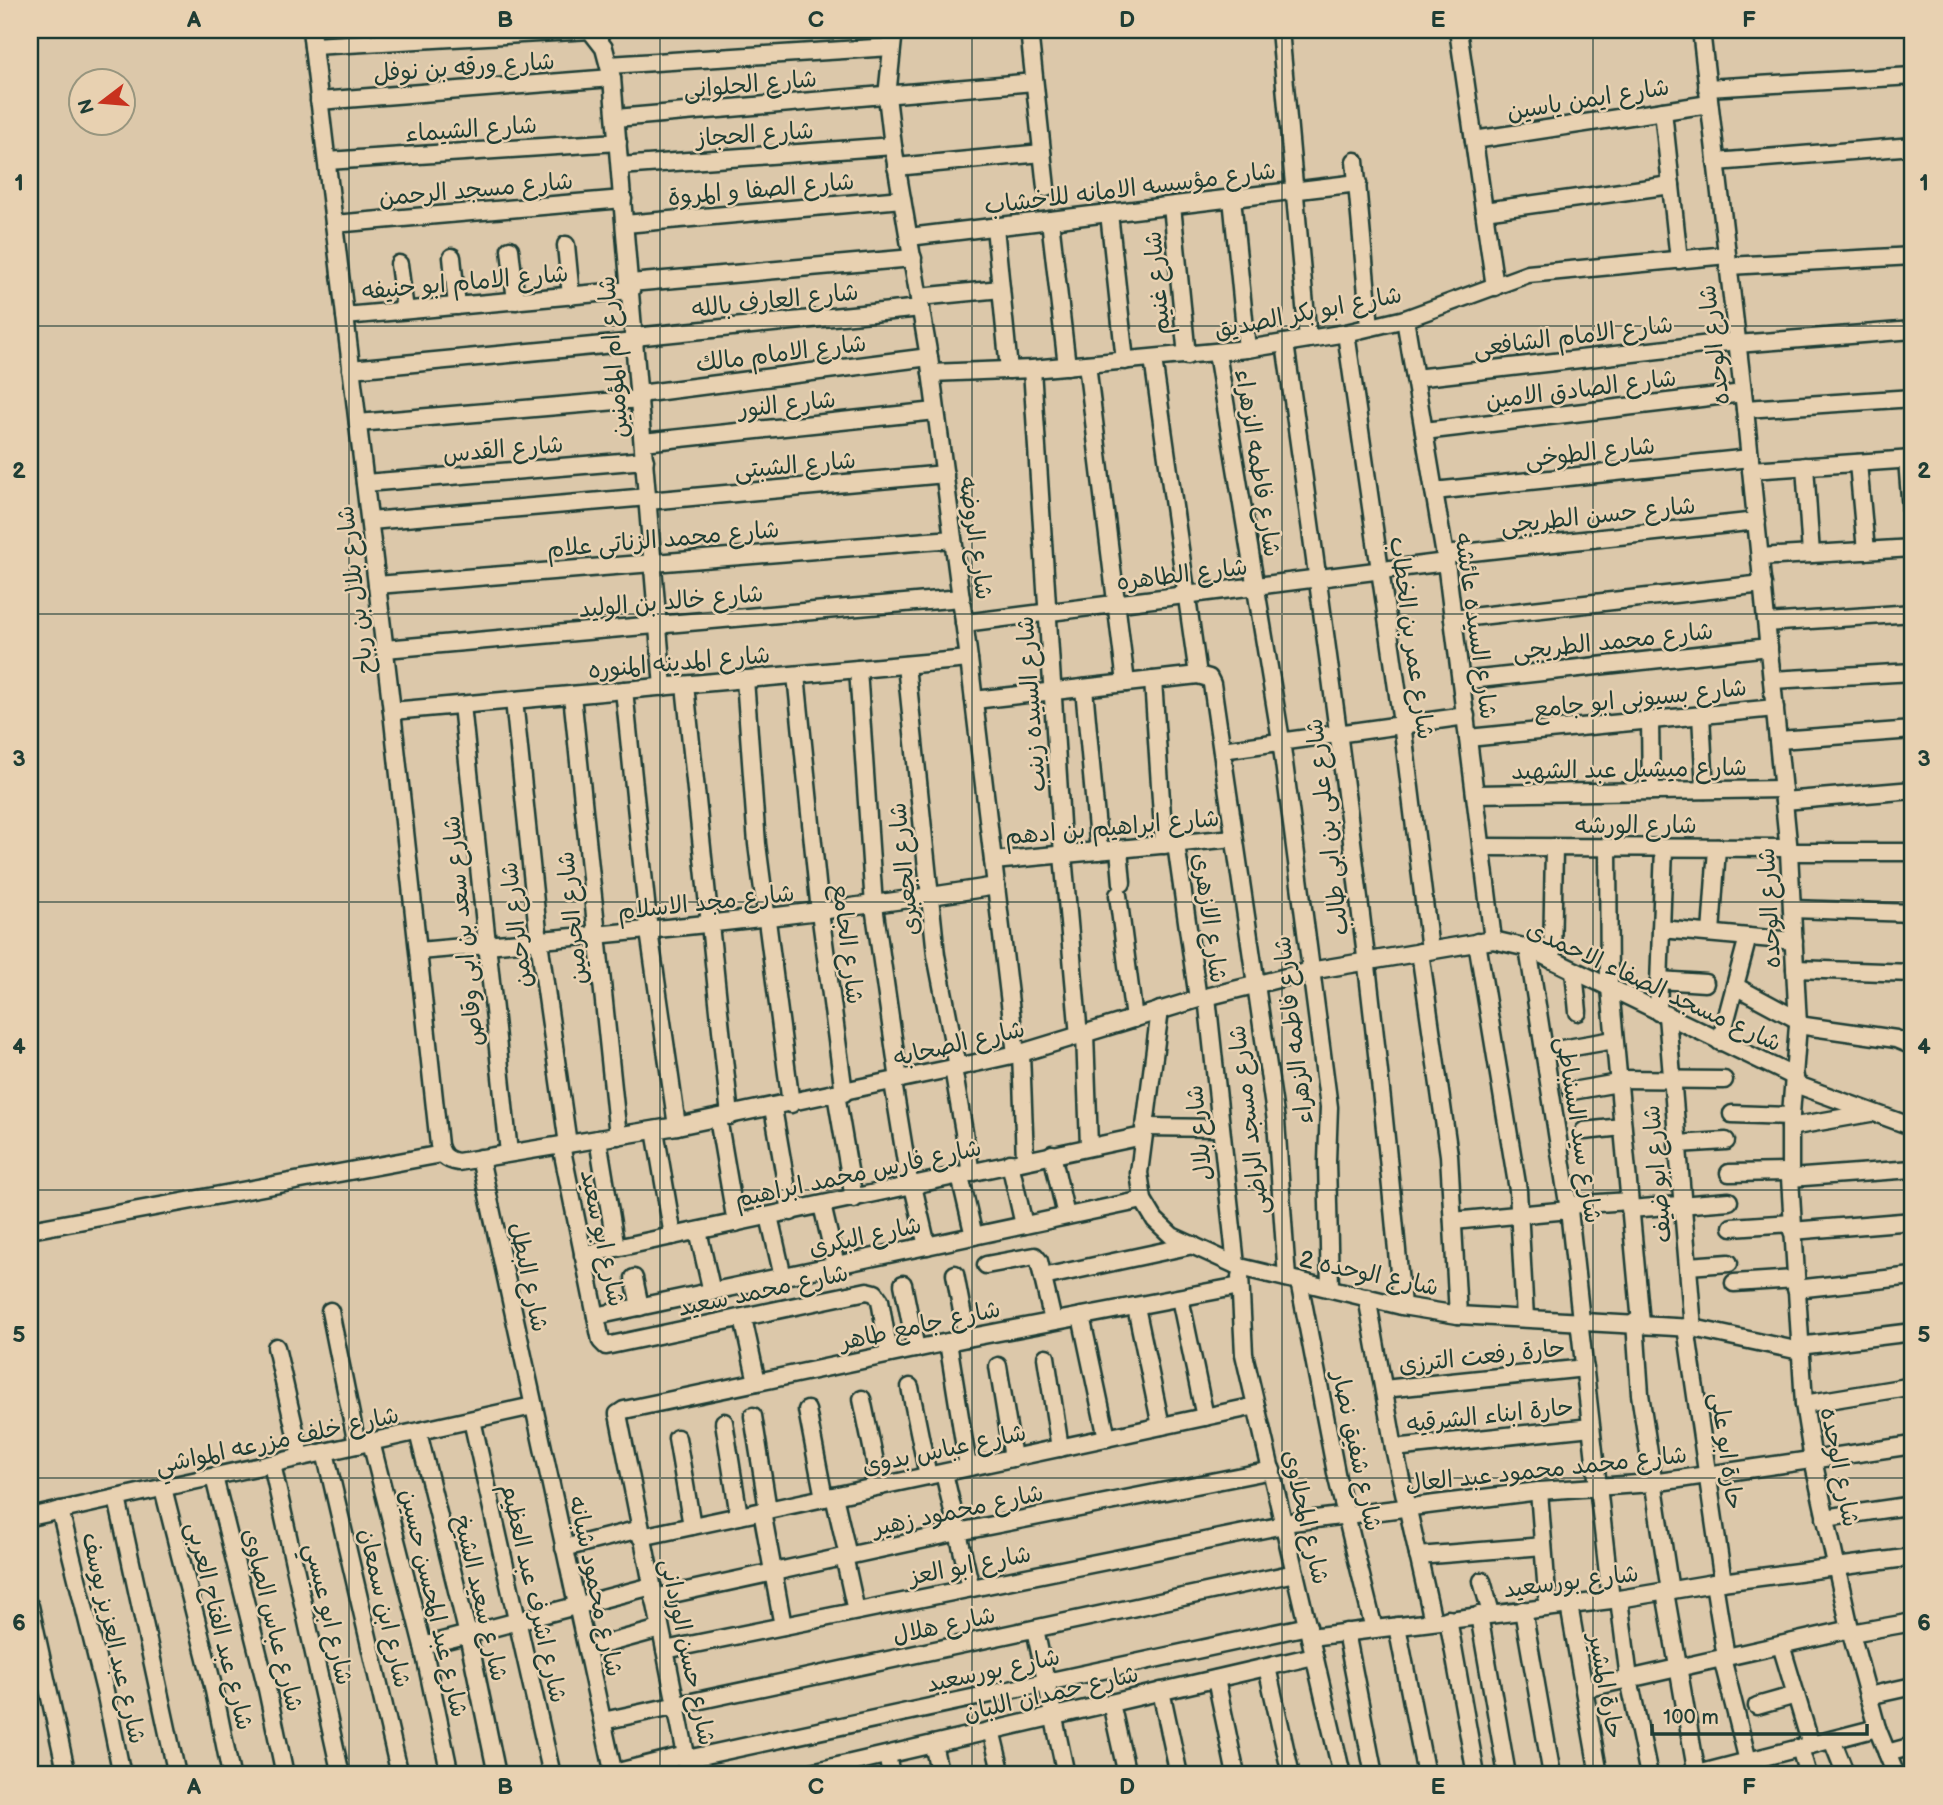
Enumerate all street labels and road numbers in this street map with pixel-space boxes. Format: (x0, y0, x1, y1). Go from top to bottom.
street label: شارع ورقه بن نوفل (372, 47, 556, 90)
street label: شارع الحلوانى (682, 64, 818, 107)
street label: شارع ايمن ياسين (1505, 72, 1672, 129)
street label: شارع الشيماء (404, 110, 538, 151)
street label: شارع الحجاز (693, 116, 815, 155)
street label: شارع مؤسسه الامانه للاخشاب (982, 156, 1278, 223)
street label: شارع مسجد الرحمن (378, 167, 575, 214)
street label: شارع الصفا و المروة (666, 167, 856, 214)
street label: شارع غنيم (1139, 230, 1179, 336)
street label: شارع الامام ابو حنيفه (361, 259, 570, 309)
street label: شارع ام المؤمنين (592, 274, 638, 439)
street label: شارع العارف بالله (690, 277, 860, 326)
street label: شارع ابو بكر الصديق (1212, 280, 1405, 347)
street label: شارع الوحده (1693, 283, 1738, 407)
street label: شارع الامام الشافعى (1471, 310, 1675, 366)
street label: شارع الامام مالك (694, 329, 868, 381)
street label: شارع الصادق الامين (1484, 363, 1678, 418)
street label: شارع فاطمه الزهراء (1226, 367, 1287, 559)
street label: شارع النور (735, 385, 837, 426)
street label: شارع القدس (442, 430, 565, 471)
street label: شارع الطوخى (1524, 431, 1657, 476)
street label: شارع الشبتى (733, 446, 857, 487)
street label: شارع الروضه (951, 475, 999, 602)
street label: شارع حسن الطريجى (1499, 491, 1697, 542)
street label: شارع بلال بن رباح (331, 504, 382, 676)
street label: شارع محمد الزناتى علام (546, 515, 781, 567)
street label: شارع السيده عائشه (1446, 531, 1503, 721)
street label: شارع عمر بن الخطاب (1381, 535, 1440, 742)
street label: شارع الطاهره (1115, 552, 1250, 599)
street label: شارع خالد بن الوليد (577, 579, 765, 626)
street label: شارع السيده زينب (1011, 615, 1054, 793)
street label: شارع محمد الطريجى (1511, 617, 1715, 668)
street label: شارع المدينه المنوره (587, 640, 772, 687)
street label: شارع بسيونى ابو جامع (1532, 673, 1748, 726)
street label: شارع على بن ابى طالب (1300, 716, 1357, 937)
street label: شارع ميشيل عبد الشهيد (1511, 753, 1747, 788)
street label: شارع الجعبرى (883, 801, 928, 937)
street label: شارع ابراهيم بن ادهم (1004, 804, 1221, 854)
street label: شارع الورشه (1575, 811, 1697, 842)
street label: شارع سعد بن ابى وقاص (437, 814, 492, 1048)
street label: شارع الوحده (1752, 847, 1789, 969)
street label: شارع الحرمين (551, 850, 596, 986)
street label: شارع الازهرى (1184, 851, 1233, 985)
street label: شارع الرحمن (494, 860, 541, 990)
street label: شارع مجد الاسلام (616, 879, 796, 929)
street label: شارع الجامع (824, 882, 869, 1006)
street label: شارع مسجد الصفاء الاحمدى (1521, 915, 1786, 1060)
street label: شارع فاطمه الزهراء (1268, 934, 1321, 1126)
street label: شارع الصحابه (890, 1014, 1028, 1075)
street label: شارع مسجد الراضى (1222, 1023, 1277, 1216)
street label: شارع سيد السنباطى (1547, 1035, 1608, 1226)
street label: شارع بلال (1180, 1083, 1221, 1182)
street label: شارع ابو ضيف (1637, 1104, 1680, 1244)
street label: شارع فارس محمد ابراهيم (732, 1133, 985, 1217)
street label: شارع ابو سعيد (572, 1167, 631, 1310)
street label: شارع البكرى (806, 1210, 925, 1265)
street label: شارع البطل (501, 1220, 554, 1335)
street label: شارع الوحده 2 (1296, 1245, 1441, 1304)
street label: شارع محمد سعيد (675, 1258, 851, 1325)
street label: شارع جامع طاهر (835, 1294, 1003, 1359)
street label: حارة رفعت الترزى (1397, 1333, 1567, 1380)
street label: شارع شفيق نصار (1323, 1366, 1388, 1534)
street label: حارة ابو على (1704, 1391, 1749, 1512)
street label: حارة ابناء الشرقيه (1405, 1392, 1575, 1439)
street label: شارع خلف مزرعه المواشي (153, 1400, 403, 1486)
street label: شارع الوحده (1812, 1405, 1865, 1530)
street label: شارع عباس بدوى (859, 1418, 1029, 1483)
street label: شارع محمد محمود عبد العال (1404, 1440, 1689, 1501)
street label: شارع المحلاوى (1274, 1447, 1335, 1588)
street label: شارع محمود زهير (868, 1478, 1047, 1545)
street label: شارع اشرف عبد العظيم (491, 1481, 573, 1706)
street label: شارع عبد المحسن حسين (391, 1486, 474, 1720)
street label: شارع محمود شبانه (560, 1493, 629, 1680)
street label: شارع سعيد الشيخ (445, 1512, 514, 1685)
street label: شارع عبد الفتاح العربى (178, 1519, 259, 1734)
street label: شارع عباس الصاوى (234, 1525, 309, 1715)
street label: شارع ابن سمعان (350, 1526, 417, 1691)
street label: شارع عبد العزيز يوسف (73, 1530, 152, 1747)
street label: شارع ابو العز (905, 1539, 1034, 1594)
street label: شارع ابو عيسي (292, 1540, 359, 1689)
street label: شارع حسن الوردانى (652, 1556, 721, 1749)
street label: شارع بورسعيد (1502, 1559, 1641, 1606)
street label: شارع هلال (890, 1600, 999, 1652)
street label: حارة المشير (1582, 1629, 1629, 1741)
street label: شارع بورسعيد (924, 1642, 1063, 1701)
street label: شارع حمدان اللبان (961, 1659, 1142, 1730)

